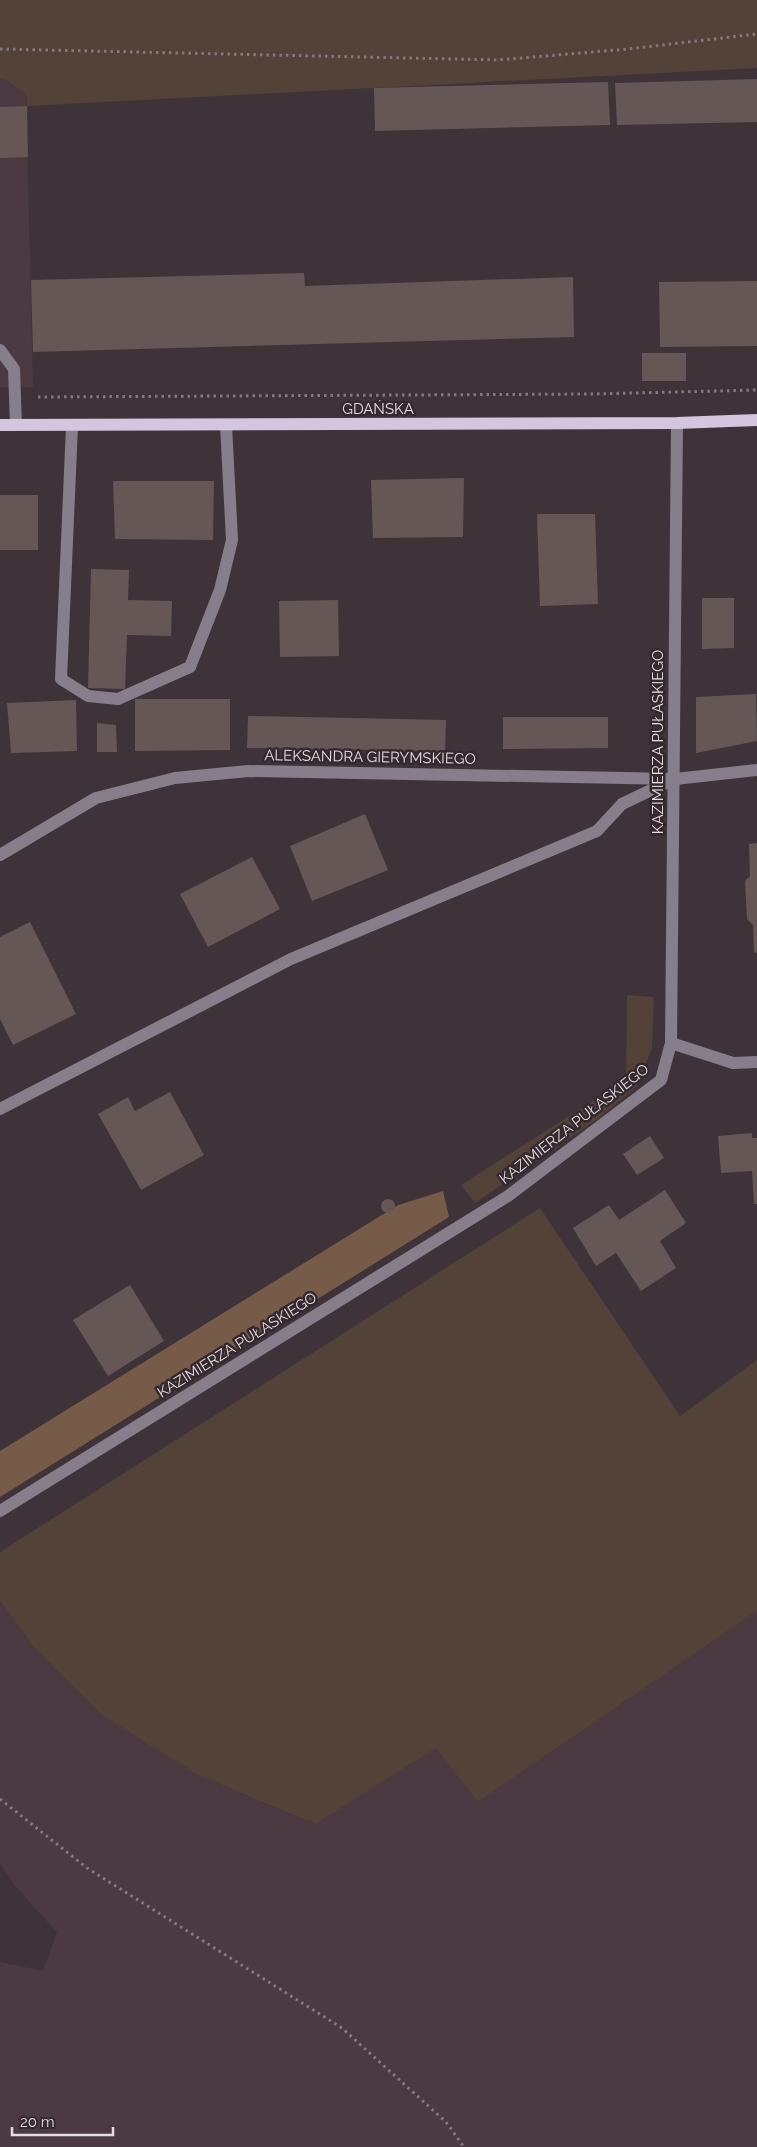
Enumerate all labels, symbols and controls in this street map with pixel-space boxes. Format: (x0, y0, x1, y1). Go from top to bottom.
street label: GDAŃSKA (342, 400, 414, 418)
street label: KAZIMIERZA PUŁASKIEGO (649, 650, 667, 834)
street label: ALEKSANDRA GIERYMSKIEGO (264, 746, 476, 768)
street label: KAZIMIERZA PUŁASKIEGO (496, 1060, 652, 1188)
street label: KAZIMIERZA PUŁASKIEGO (154, 1288, 320, 1402)
scale bar (12, 2104, 114, 2136)
text: 20 m (20, 2113, 55, 2131)

